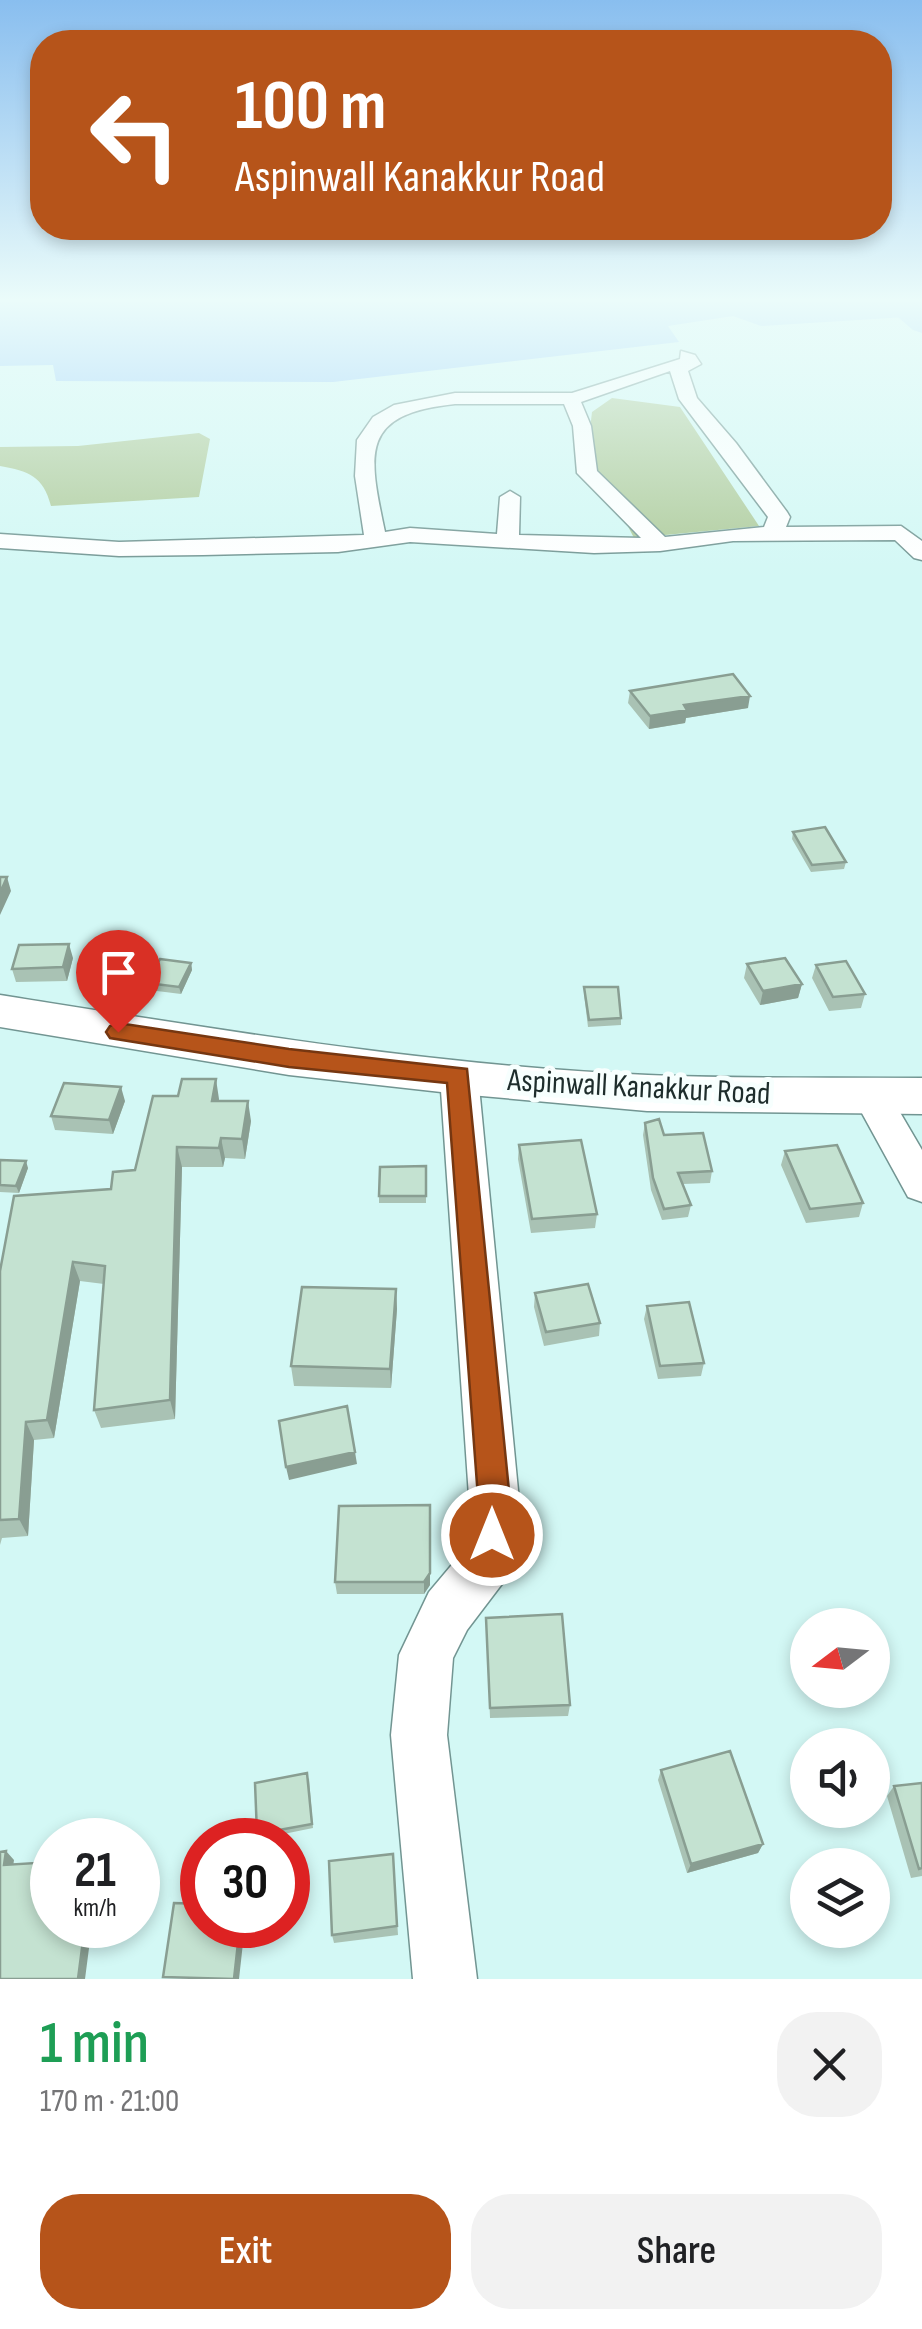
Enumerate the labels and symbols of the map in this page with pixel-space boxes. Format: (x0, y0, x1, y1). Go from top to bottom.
pin (76, 930, 161, 1033)
street label: Aspinwall Kanakkur Road (506, 1061, 771, 1114)
position arrow (440, 1483, 544, 1587)
north arrow (790, 1608, 890, 1708)
speed limit sign: 30 (180, 1818, 310, 1948)

